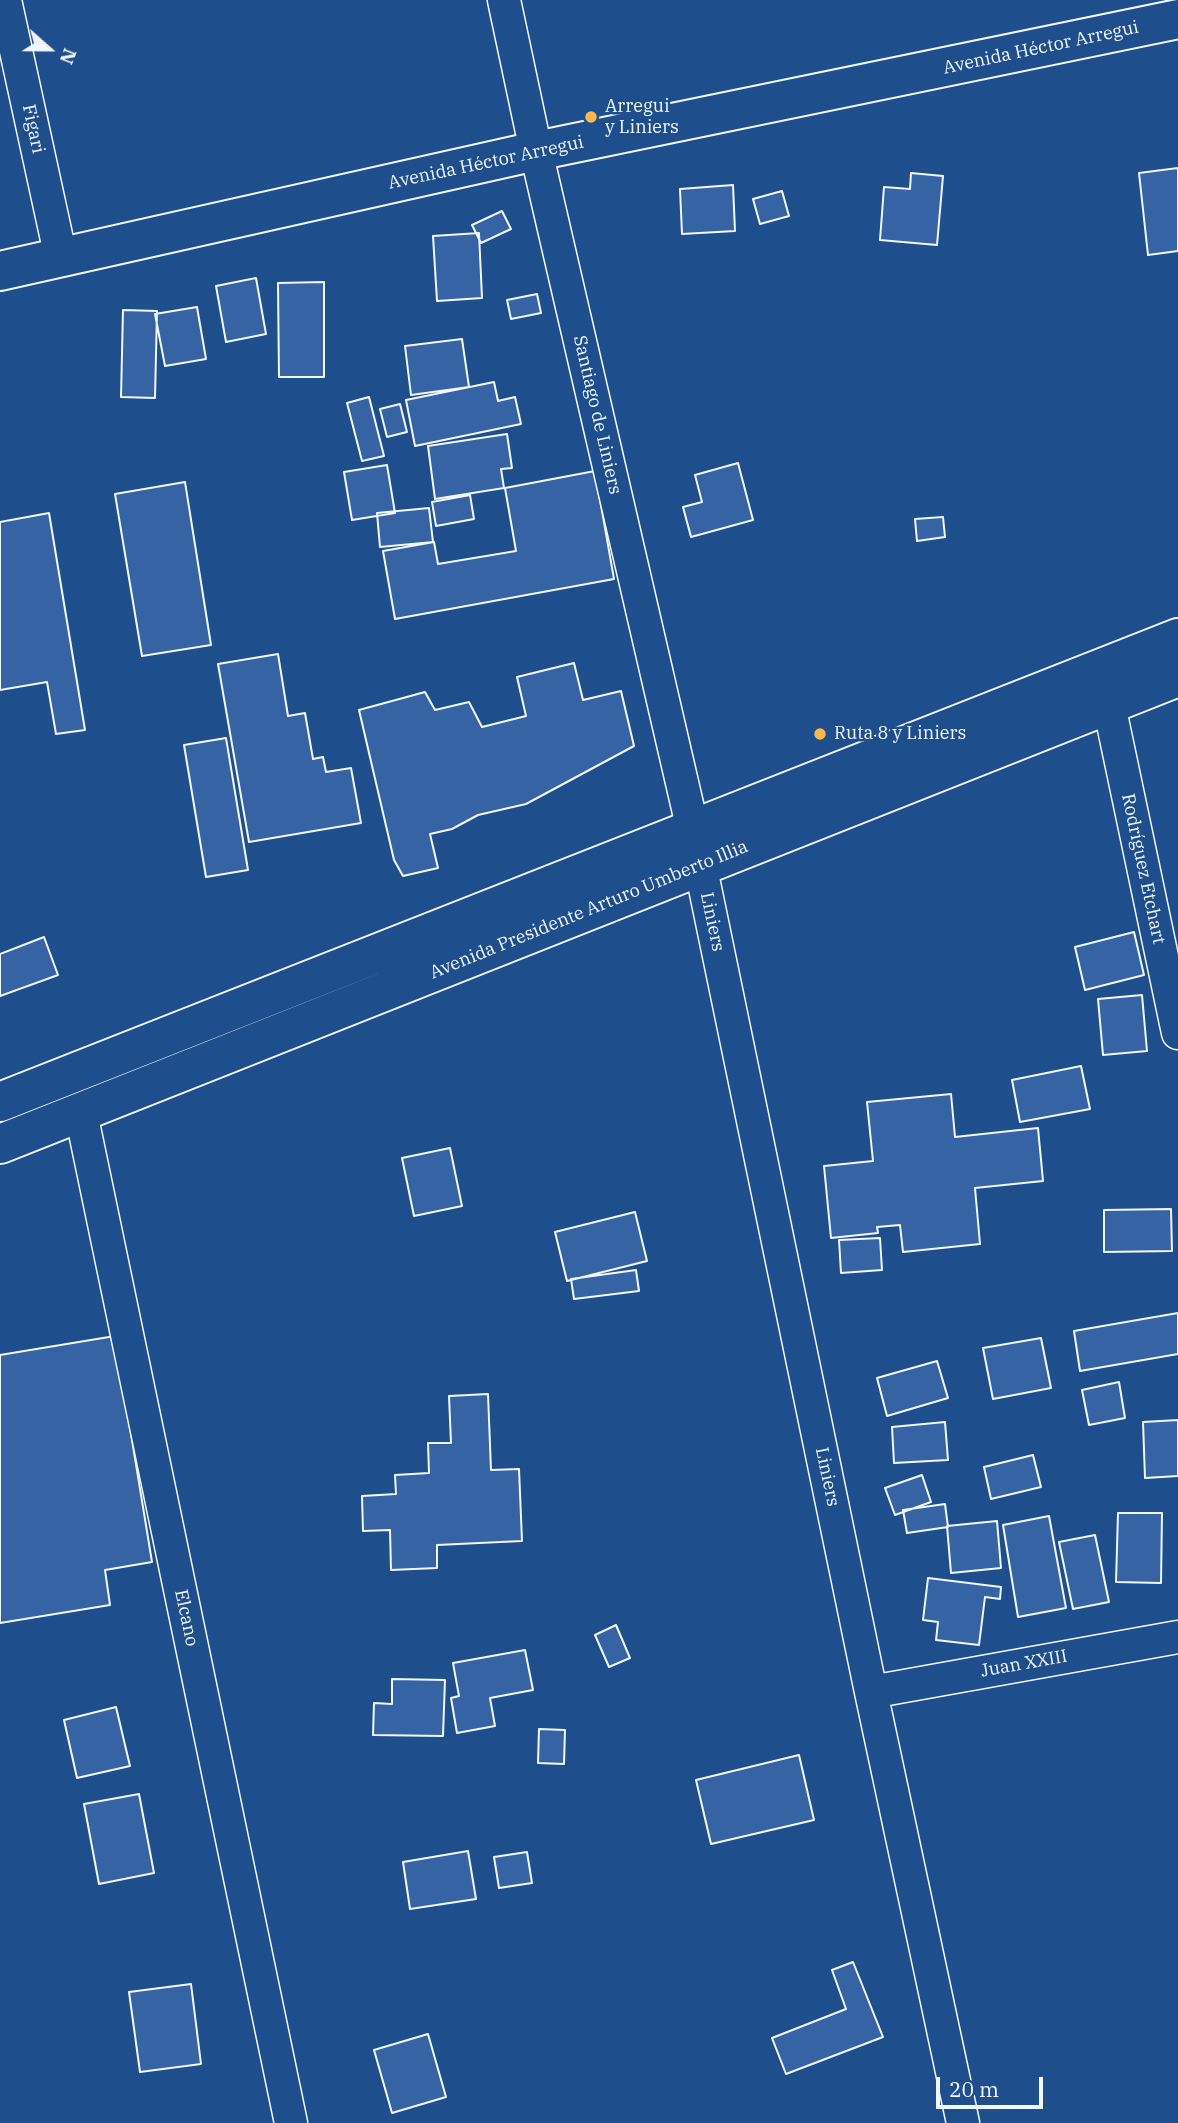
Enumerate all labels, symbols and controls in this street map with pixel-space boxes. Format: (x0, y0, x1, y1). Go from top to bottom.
north arrow (14, 14, 84, 84)
street label: Avenida Héctor Arregui (941, 17, 1141, 79)
text: N (55, 45, 83, 68)
place label: Arregui y Liniers (605, 96, 679, 138)
street label: Figari (17, 102, 49, 156)
marker: Arregui y Liniers (583, 109, 599, 125)
street label: Avenida Héctor Arregui (386, 132, 586, 194)
street label: Santiago de Liniers (568, 333, 626, 497)
place label: Ruta 8 y Liniers (834, 723, 966, 745)
marker: Ruta 8 y Liniers (812, 726, 828, 742)
street label: Rodríguez Etchart (1116, 792, 1170, 946)
street label: Avenida Presidente Arturo Umberto Illia (427, 836, 751, 984)
street label: Liniers (695, 890, 729, 954)
street label: Liniers (810, 1445, 844, 1509)
street label: Elcano (169, 1588, 203, 1648)
street label: Juan XXIII (979, 1646, 1069, 1682)
scale bar (940, 2064, 1047, 2108)
text: 20 m (949, 2075, 999, 2103)

